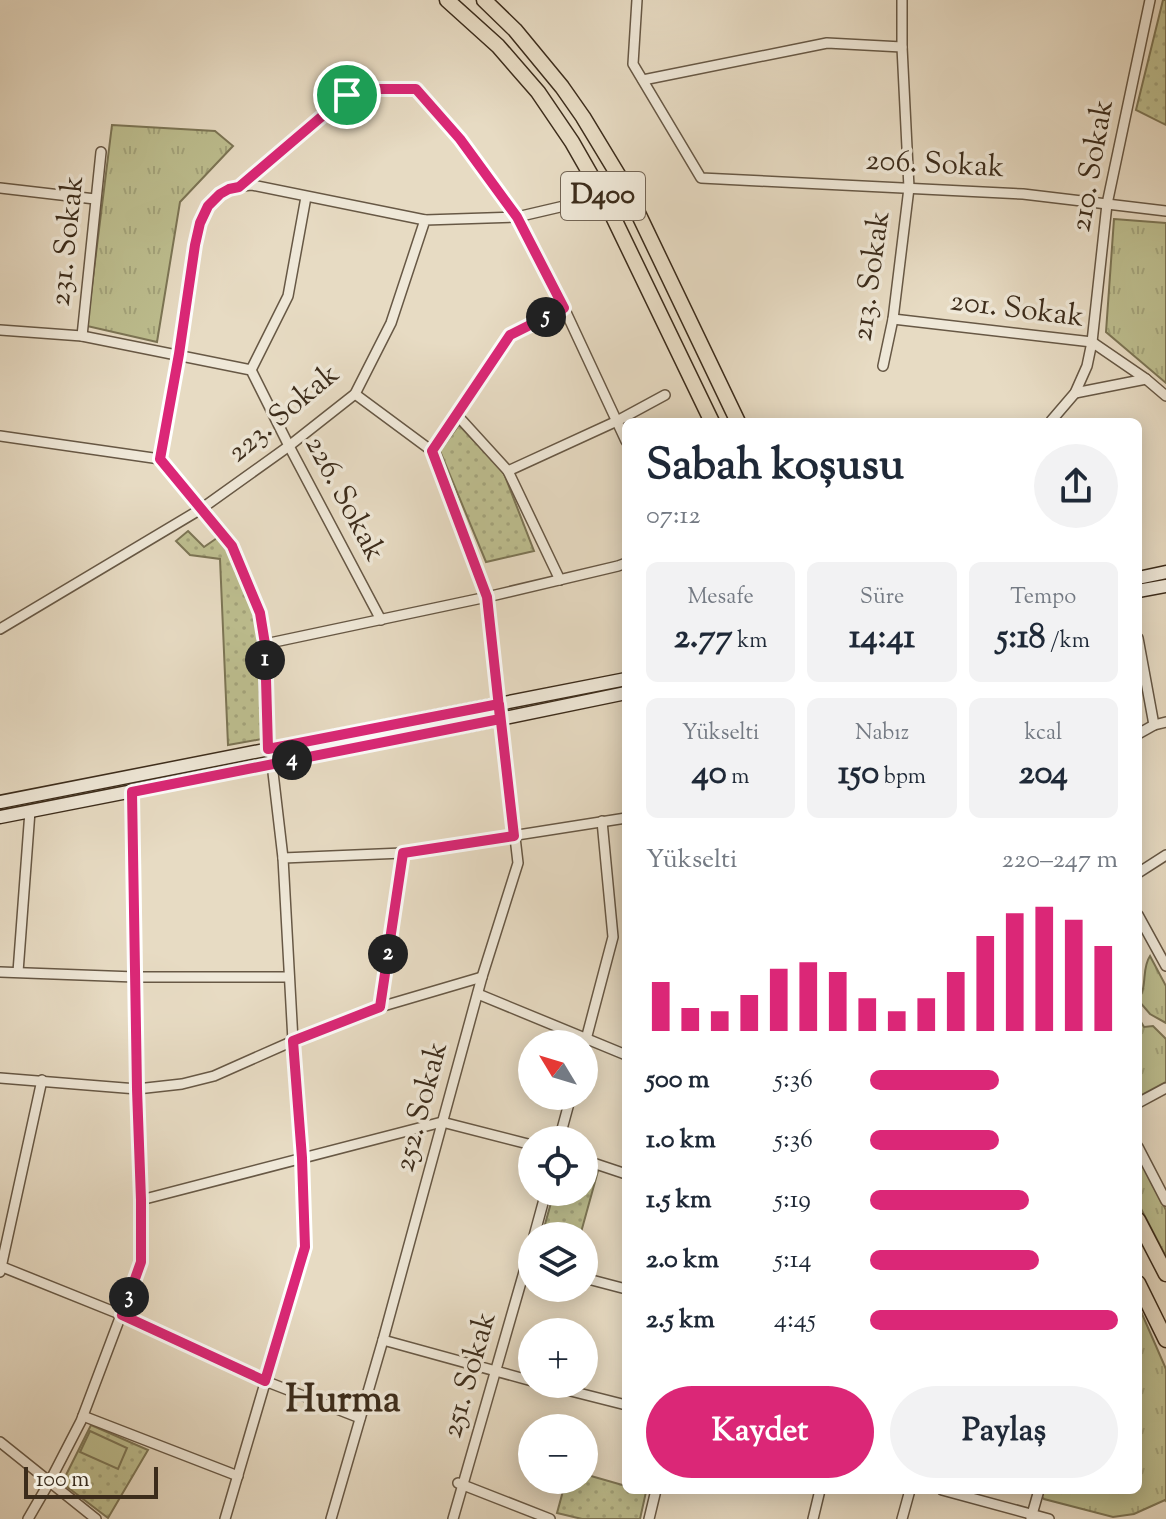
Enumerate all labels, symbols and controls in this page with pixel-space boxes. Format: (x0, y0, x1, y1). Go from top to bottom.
pin (313, 61, 381, 129)
icon: arrive (325, 73, 369, 117)
street label: 210. Sokak (1060, 96, 1126, 236)
street label: 206. Sokak (865, 140, 1005, 190)
road number: D400 (561, 172, 645, 220)
street label: 231. Sokak (40, 174, 96, 308)
street label: 213. Sokak (842, 208, 902, 344)
street label: 201. Sokak (948, 280, 1086, 340)
pin: 5 (526, 297, 566, 337)
text: 5 (542, 301, 550, 333)
street label: 223. Sokak (219, 354, 349, 474)
street label: 226. Sokak (293, 428, 395, 570)
text: Sabah koşusu (646, 436, 904, 499)
button: share (1034, 444, 1118, 528)
text: 07:12 (646, 498, 701, 535)
text: Mesafe (687, 582, 754, 614)
text: Süre (860, 582, 904, 614)
text: Tempo (1010, 582, 1076, 614)
text: 2.77 (674, 614, 733, 663)
text: 14:41 (849, 614, 915, 663)
text: 5:18 (997, 614, 1046, 663)
text: km (733, 626, 767, 658)
text: /km (1046, 626, 1090, 658)
pin: 1 (245, 640, 285, 680)
text: 1 (261, 644, 269, 676)
text: Yükselti (682, 718, 759, 750)
text: Nabız (855, 718, 909, 750)
text: kcal (1024, 718, 1062, 750)
pin: 4 (272, 740, 312, 780)
text: 4 (286, 744, 298, 776)
text: 40 (692, 750, 727, 799)
text: 150 (838, 750, 879, 799)
text: 204 (1019, 750, 1068, 799)
text: m (727, 762, 750, 794)
text: bpm (879, 762, 926, 794)
text: Yükselti (646, 842, 737, 879)
text: 220–247 m (1002, 842, 1118, 879)
pin: 2 (368, 934, 408, 974)
text: 2 (383, 938, 393, 970)
north arrow (518, 1030, 598, 1110)
map controls (518, 1030, 598, 1494)
street label: 252. Sokak (384, 1037, 460, 1177)
text: 500 m (646, 1062, 709, 1099)
text: 5:36 (774, 1062, 813, 1099)
text: 1.0 km (646, 1122, 716, 1159)
text: 5:36 (774, 1122, 813, 1159)
button: locate (518, 1126, 598, 1206)
text: 1.5 km (646, 1182, 712, 1219)
text: 5:19 (774, 1182, 811, 1219)
button: layers (518, 1222, 598, 1302)
text: 2.0 km (646, 1242, 719, 1279)
text: 5:14 (774, 1242, 812, 1279)
pin: 3 (109, 1277, 149, 1317)
text: 3 (125, 1281, 133, 1313)
text: 2.5 km (646, 1302, 715, 1339)
text: 4:45 (774, 1302, 816, 1339)
street label: 251. Sokak (432, 1307, 508, 1443)
button: + (518, 1318, 598, 1398)
district label: Hurma (285, 1375, 401, 1429)
button: Kaydet (646, 1386, 874, 1478)
button: Paylaş (890, 1386, 1118, 1478)
button: − (518, 1414, 598, 1494)
scale bar (24, 1463, 158, 1499)
text: 100 m (36, 1465, 89, 1497)

